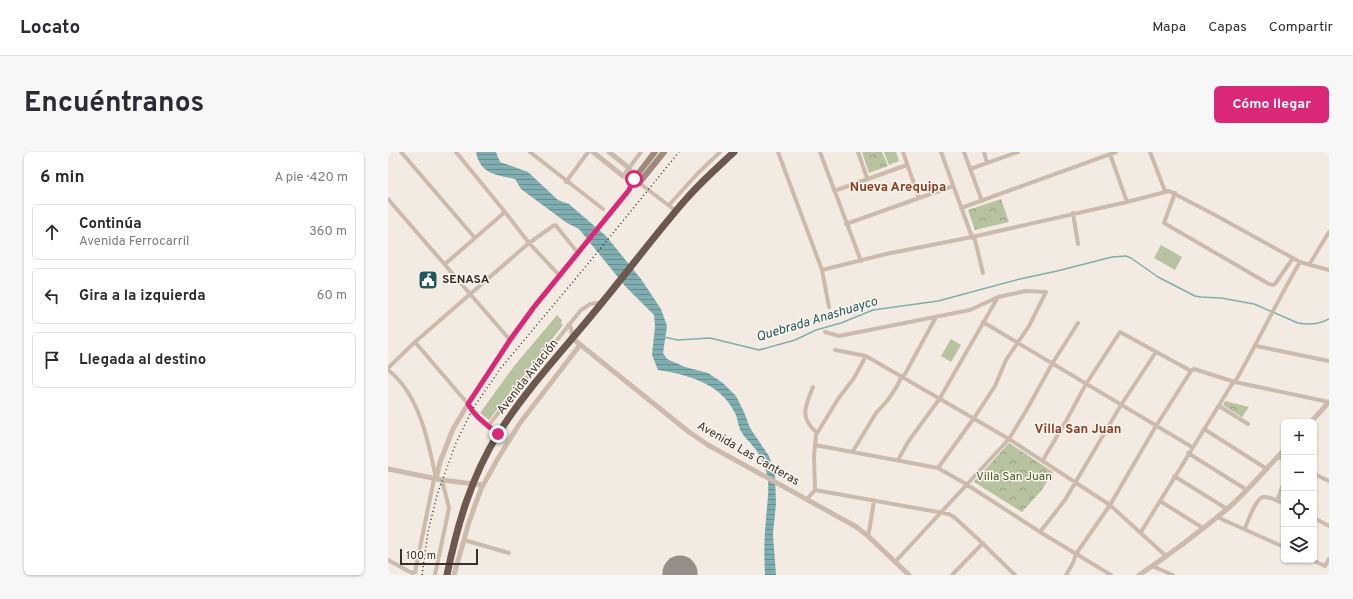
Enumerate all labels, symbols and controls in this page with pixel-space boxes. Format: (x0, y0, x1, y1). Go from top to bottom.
text: Locato (20, 16, 80, 40)
text: Mapa (1152, 19, 1186, 36)
text: Capas (1208, 19, 1247, 36)
text: Compartir (1269, 19, 1333, 36)
text: Encuéntranos (24, 86, 204, 122)
button: Cómo llegar (1214, 86, 1329, 123)
text: 6 min (40, 167, 84, 189)
text: A pie · 420 m (274, 170, 348, 186)
route start (625, 170, 643, 188)
district label: Nueva Arequipa (850, 180, 946, 196)
text: Continúa (79, 215, 141, 234)
icon: ahead (41, 221, 63, 243)
text: 360 m (309, 224, 347, 240)
text: Avenida Ferrocarril (79, 234, 189, 250)
public building icon: SENASA (417, 269, 439, 291)
place label: SENASA (442, 272, 490, 288)
icon: left (41, 285, 63, 307)
text: Gira a la izquierda (79, 287, 206, 306)
text: 60 m (317, 288, 347, 304)
water label: Quebrada Anashuayco (755, 294, 880, 346)
street label: Avenida Aviación (494, 336, 562, 418)
icon: arrive (41, 349, 63, 371)
text: Llegada al destino (79, 351, 206, 370)
street label: Avenida Las Canteras (694, 418, 802, 490)
map controls (1281, 419, 1317, 563)
button: + (1281, 419, 1317, 455)
district label: Villa San Juan (1035, 422, 1121, 438)
route end (489, 425, 507, 443)
button: − (1281, 455, 1317, 491)
park label: Villa San Juan (976, 469, 1052, 485)
button: locate (1281, 491, 1317, 527)
button: layers (1281, 527, 1317, 563)
scale bar (400, 547, 478, 566)
text: 100 m (406, 549, 436, 563)

